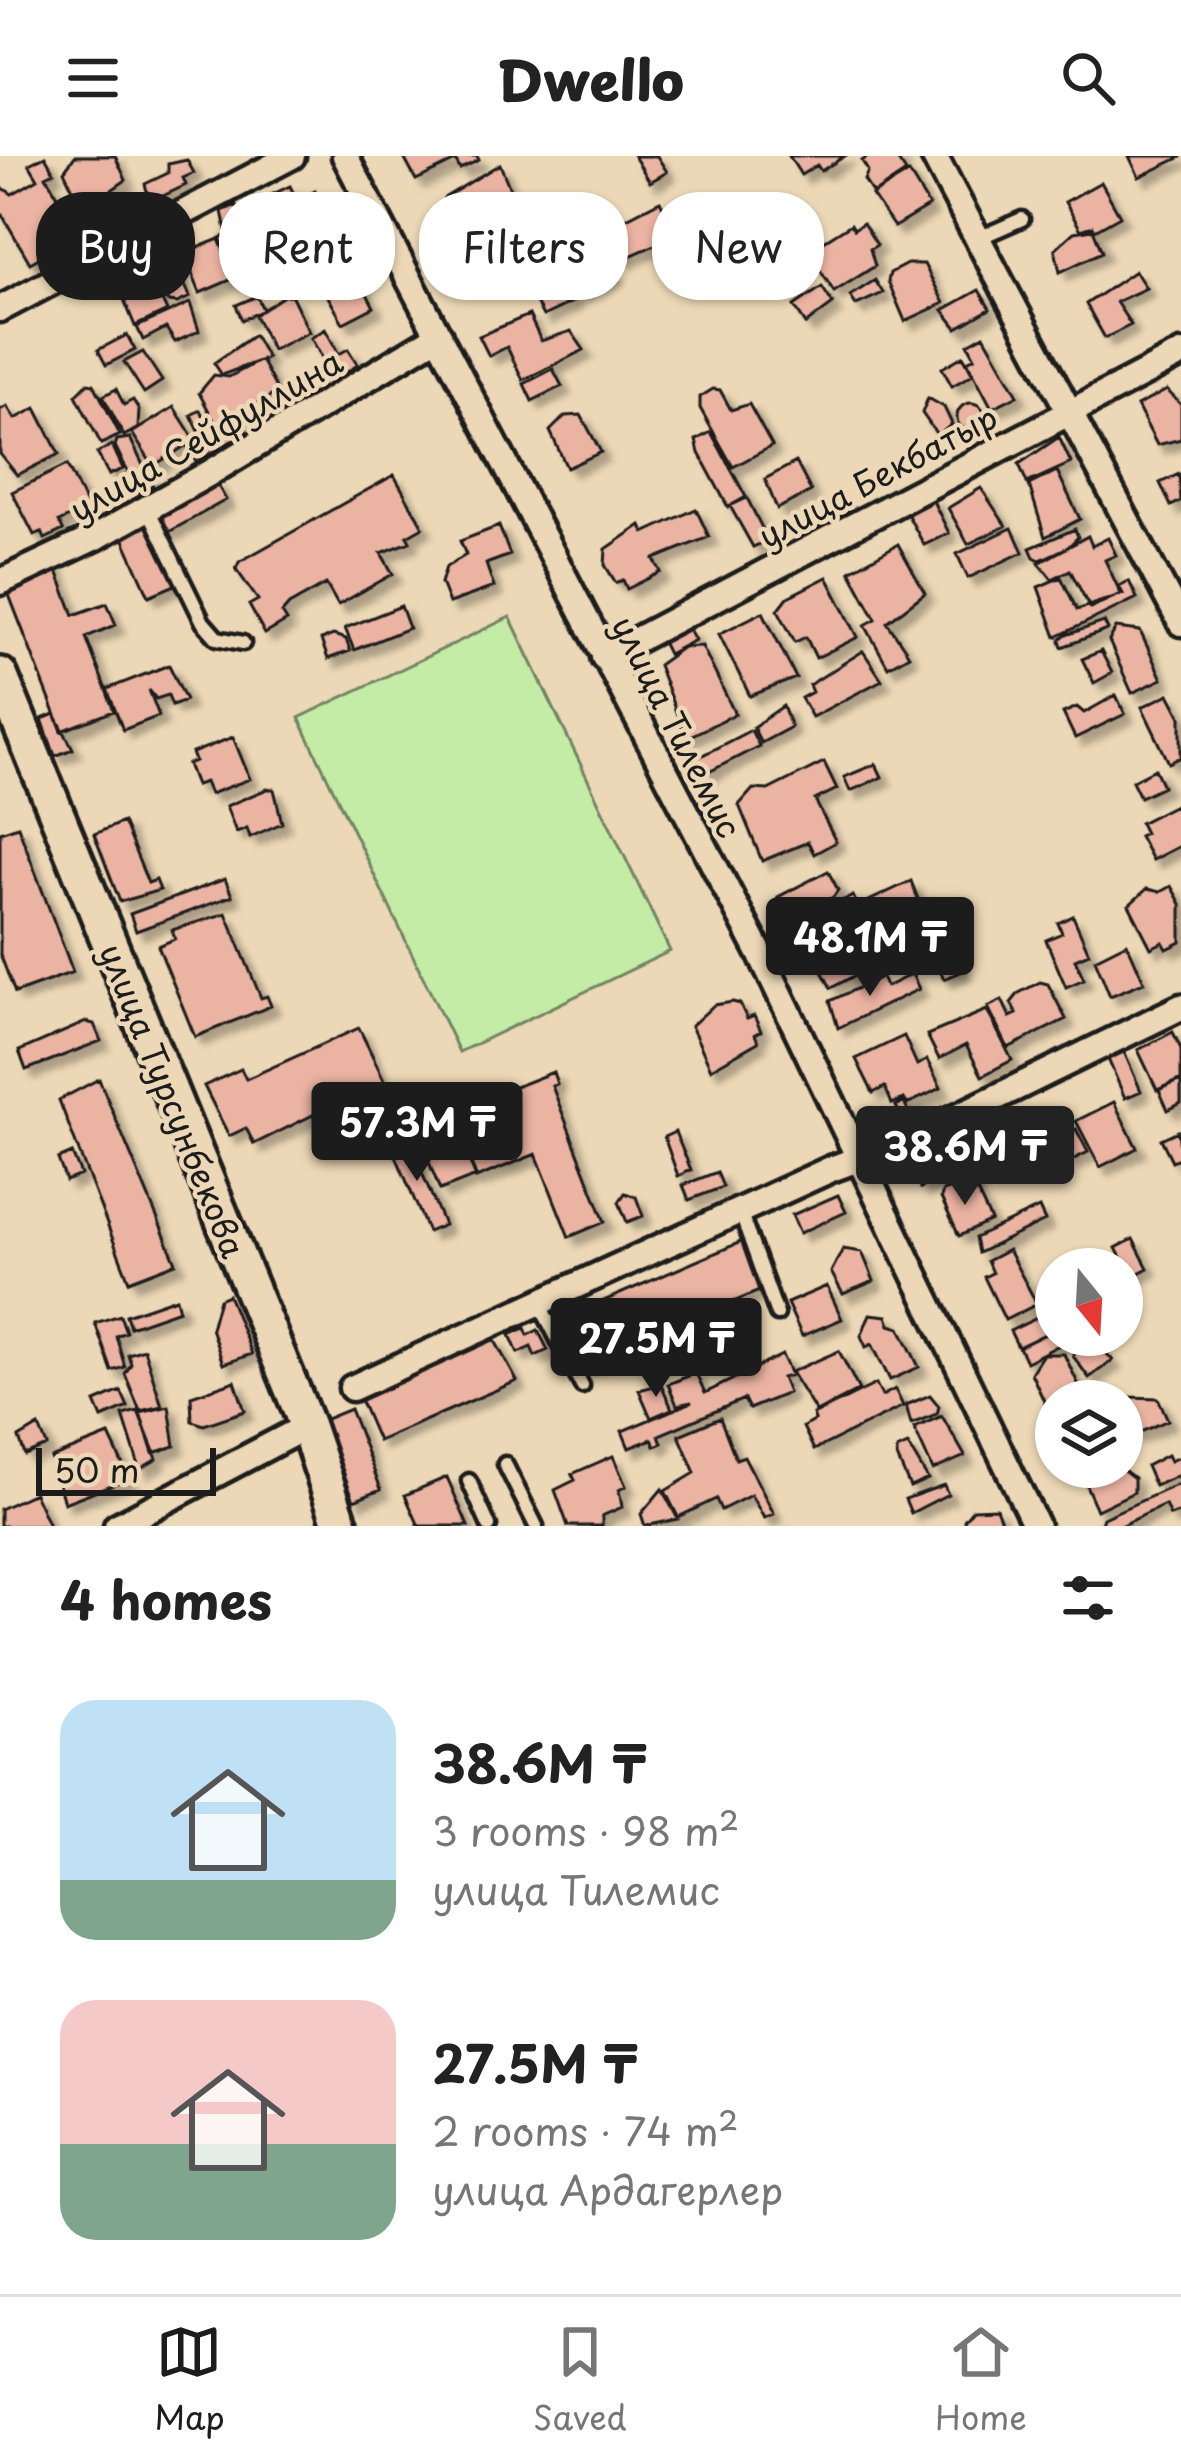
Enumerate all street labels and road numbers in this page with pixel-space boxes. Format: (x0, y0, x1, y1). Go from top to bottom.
street label: улица Сейфуллина (59, 335, 351, 533)
street label: улица Бекбатыр (748, 391, 1006, 559)
street label: улица Тилемис (600, 606, 756, 846)
street label: улица Турсунбекова (88, 935, 260, 1265)

